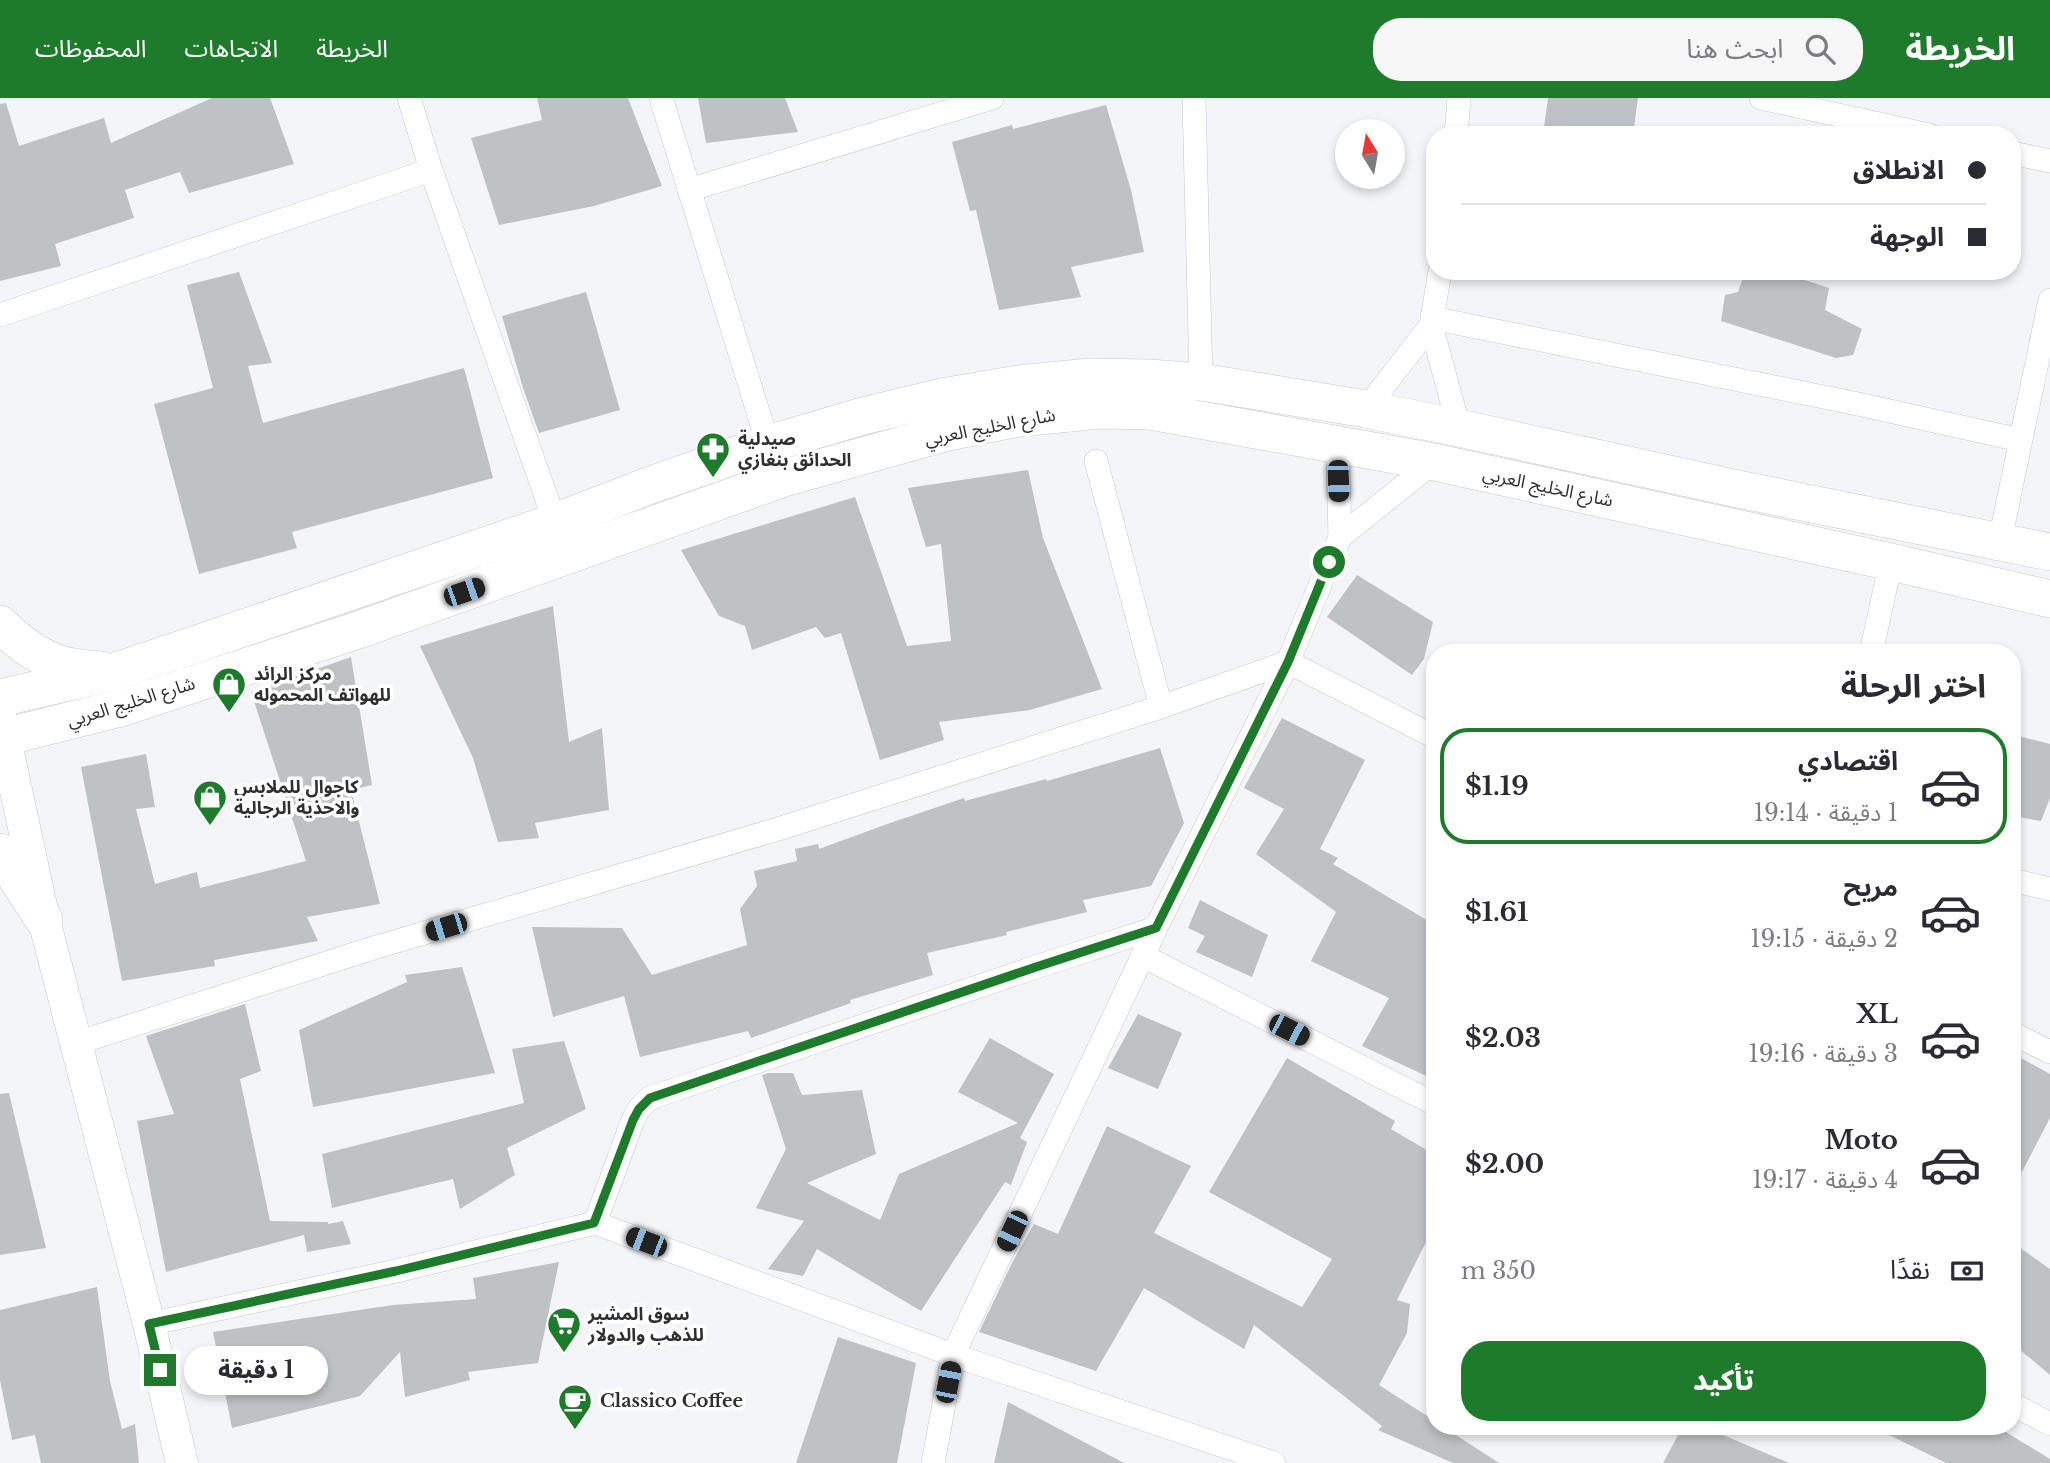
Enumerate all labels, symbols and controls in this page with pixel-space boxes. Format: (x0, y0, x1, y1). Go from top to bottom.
search box (1373, 18, 1863, 81)
text: الخريطة (1905, 28, 2015, 69)
icon: search (1801, 30, 1839, 68)
text: ابحث هنا (1686, 33, 1783, 65)
text: المحفوظات (35, 34, 146, 63)
text: الاتجاهات (184, 34, 278, 63)
text: الخريطة (316, 34, 388, 63)
north arrow (1335, 119, 1405, 189)
map controls (1335, 119, 1405, 189)
text: الانطلاق (1853, 154, 1944, 186)
text: الوجهة (1870, 221, 1944, 253)
street label: شارع الخليج العربي (923, 404, 1058, 453)
place label: صيدلية الحدائق بنغازي (738, 428, 852, 474)
pharmacy icon: صيدلية الحدائق بنغازي (694, 430, 732, 479)
car (1327, 460, 1350, 502)
street label: شارع الخليج العربي (1480, 462, 1615, 514)
route start (1313, 546, 1345, 578)
car (441, 575, 488, 609)
place label: مركز الرائد للهواتف المحموله (254, 663, 391, 706)
shop icon: مركز الرائد للهواتف المحموله (210, 665, 248, 714)
text: اختر الرحلة (1841, 666, 1986, 706)
street label: شارع الخليج العربي (64, 672, 199, 735)
text: اقتصادي (1798, 745, 1898, 777)
icon: car (1919, 755, 1982, 818)
text: $1.19 (1465, 770, 1529, 802)
place label: كاجوال للملابس والاحذية الرجالية (234, 776, 360, 819)
shop icon: كاجوال للملابس والاحذية الرجالية (191, 778, 229, 827)
text: 1 دقيقة · 19:14 (1754, 799, 1898, 827)
text: مريح (1843, 871, 1898, 903)
icon: car (1919, 881, 1982, 944)
text: $1.61 (1465, 896, 1528, 928)
car (423, 911, 470, 943)
text: 2 دقيقة · 19:15 (1750, 925, 1898, 953)
text: XL (1856, 998, 1898, 1030)
icon: car (1919, 1007, 1982, 1070)
car (1266, 1011, 1313, 1049)
text: $2.03 (1465, 1022, 1541, 1054)
text: 3 دقيقة · 19:16 (1748, 1040, 1898, 1068)
text: Moto (1825, 1124, 1898, 1156)
icon: car (1919, 1133, 1982, 1196)
text: $2.00 (1465, 1148, 1544, 1180)
text: 4 دقيقة · 19:17 (1752, 1166, 1898, 1194)
car (994, 1208, 1031, 1254)
car (623, 1225, 670, 1259)
icon: cash (1948, 1252, 1986, 1290)
text: نقدًا (1890, 1254, 1930, 1286)
text: 350 m (1461, 1257, 1536, 1285)
place label: سوق المشير للذهب والدولار (587, 1303, 704, 1346)
supermarket icon: سوق المشير للذهب والدولار (545, 1305, 583, 1354)
button: تأكيد (1461, 1341, 1986, 1421)
callout: 1 دقيقة (184, 1346, 328, 1394)
route end (144, 1354, 176, 1386)
text: 1 دقيقة (218, 1356, 294, 1384)
car (934, 1359, 963, 1405)
cafe icon: Classico Coffee (556, 1382, 594, 1431)
place label: Classico Coffee (600, 1390, 743, 1412)

